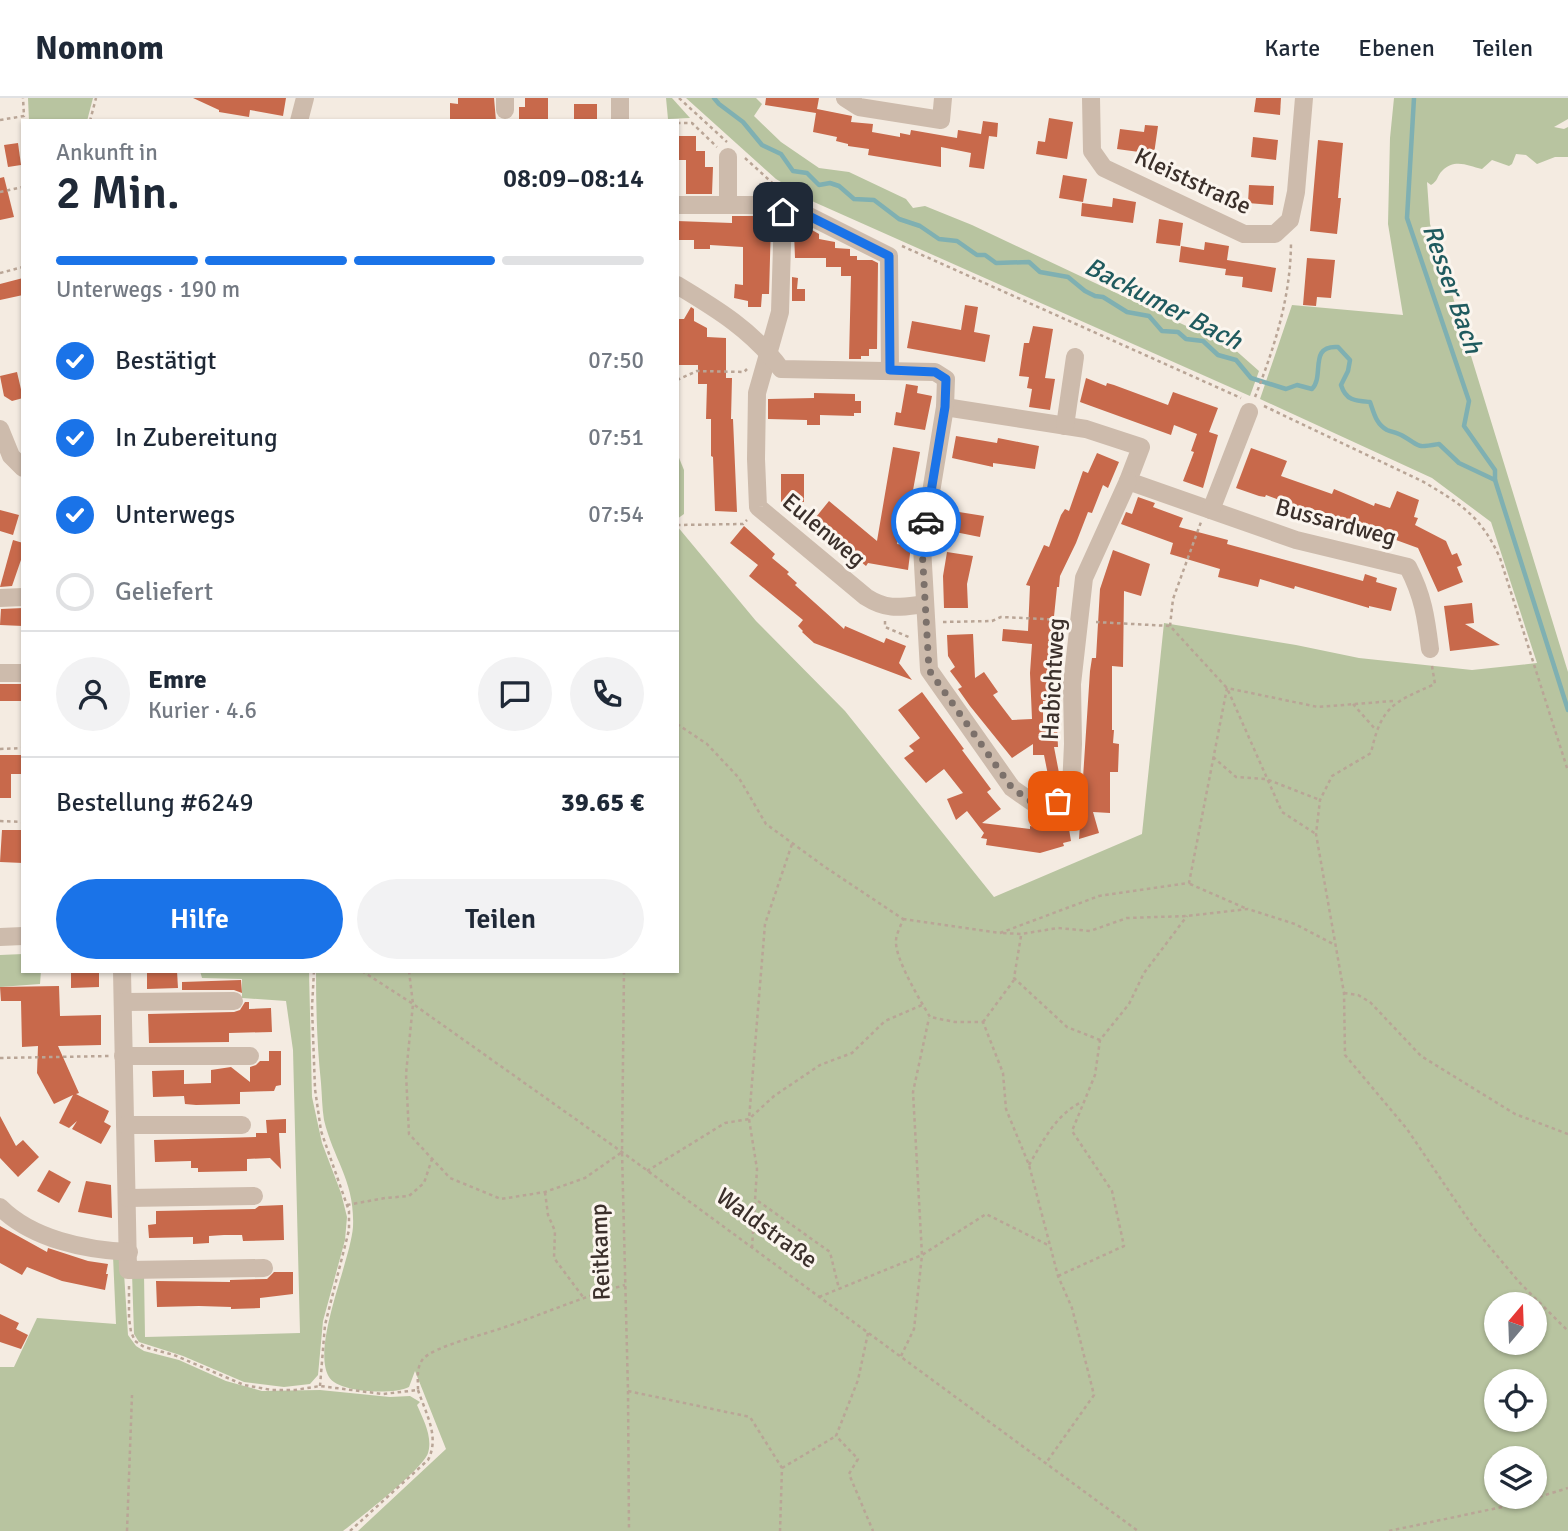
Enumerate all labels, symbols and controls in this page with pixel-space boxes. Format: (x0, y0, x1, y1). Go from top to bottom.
text: Nomnom (35, 28, 164, 69)
text: Karte (1264, 33, 1320, 63)
text: Ebenen (1358, 33, 1435, 63)
text: Teilen (1473, 33, 1533, 63)
text: Ankunft in (56, 138, 158, 167)
street label: Kleiststraße (1130, 141, 1256, 221)
text: 08:09–08:14 (503, 163, 644, 195)
text: 2 Min. (56, 165, 180, 221)
pin (753, 182, 813, 242)
icon: home (764, 193, 802, 231)
water label: Resser Bach (1415, 220, 1489, 359)
water label: Backumer Bach (1079, 251, 1248, 358)
text: Unterwegs · 190 m (56, 275, 240, 304)
icon: check (56, 342, 94, 380)
text: Bestätigt (115, 345, 216, 377)
text: 07:50 (588, 346, 644, 375)
icon: check (56, 419, 94, 457)
text: In Zubereitung (115, 422, 278, 454)
text: 07:51 (588, 423, 644, 452)
street label: Eulenweg (776, 486, 872, 574)
courier (891, 487, 961, 557)
street label: Bussardweg (1272, 491, 1400, 553)
icon: check (56, 496, 94, 534)
text: Unterwegs (115, 499, 235, 531)
text: 07:54 (588, 500, 644, 529)
icon: car (907, 503, 945, 541)
text: Geliefert (115, 576, 213, 608)
street label: Habichtweg (1035, 617, 1071, 741)
button: person (56, 657, 130, 731)
button: chat (478, 657, 552, 731)
button: phone (570, 657, 644, 731)
text: Emre (148, 664, 207, 696)
text: Kurier · 4.6 (148, 696, 257, 725)
pin (1028, 771, 1088, 831)
icon: bag (1039, 782, 1077, 820)
text: Bestellung #6249 (56, 787, 253, 819)
text: 39.65 € (561, 787, 644, 819)
button: Hilfe (56, 879, 343, 959)
button: Teilen (357, 879, 644, 959)
street label: Waldstraße (710, 1181, 824, 1275)
street label: Reitkamp (583, 1203, 617, 1301)
north arrow (1484, 1292, 1547, 1354)
map controls (1484, 1292, 1547, 1509)
button: locate (1484, 1369, 1547, 1432)
button: layers (1484, 1446, 1547, 1509)

